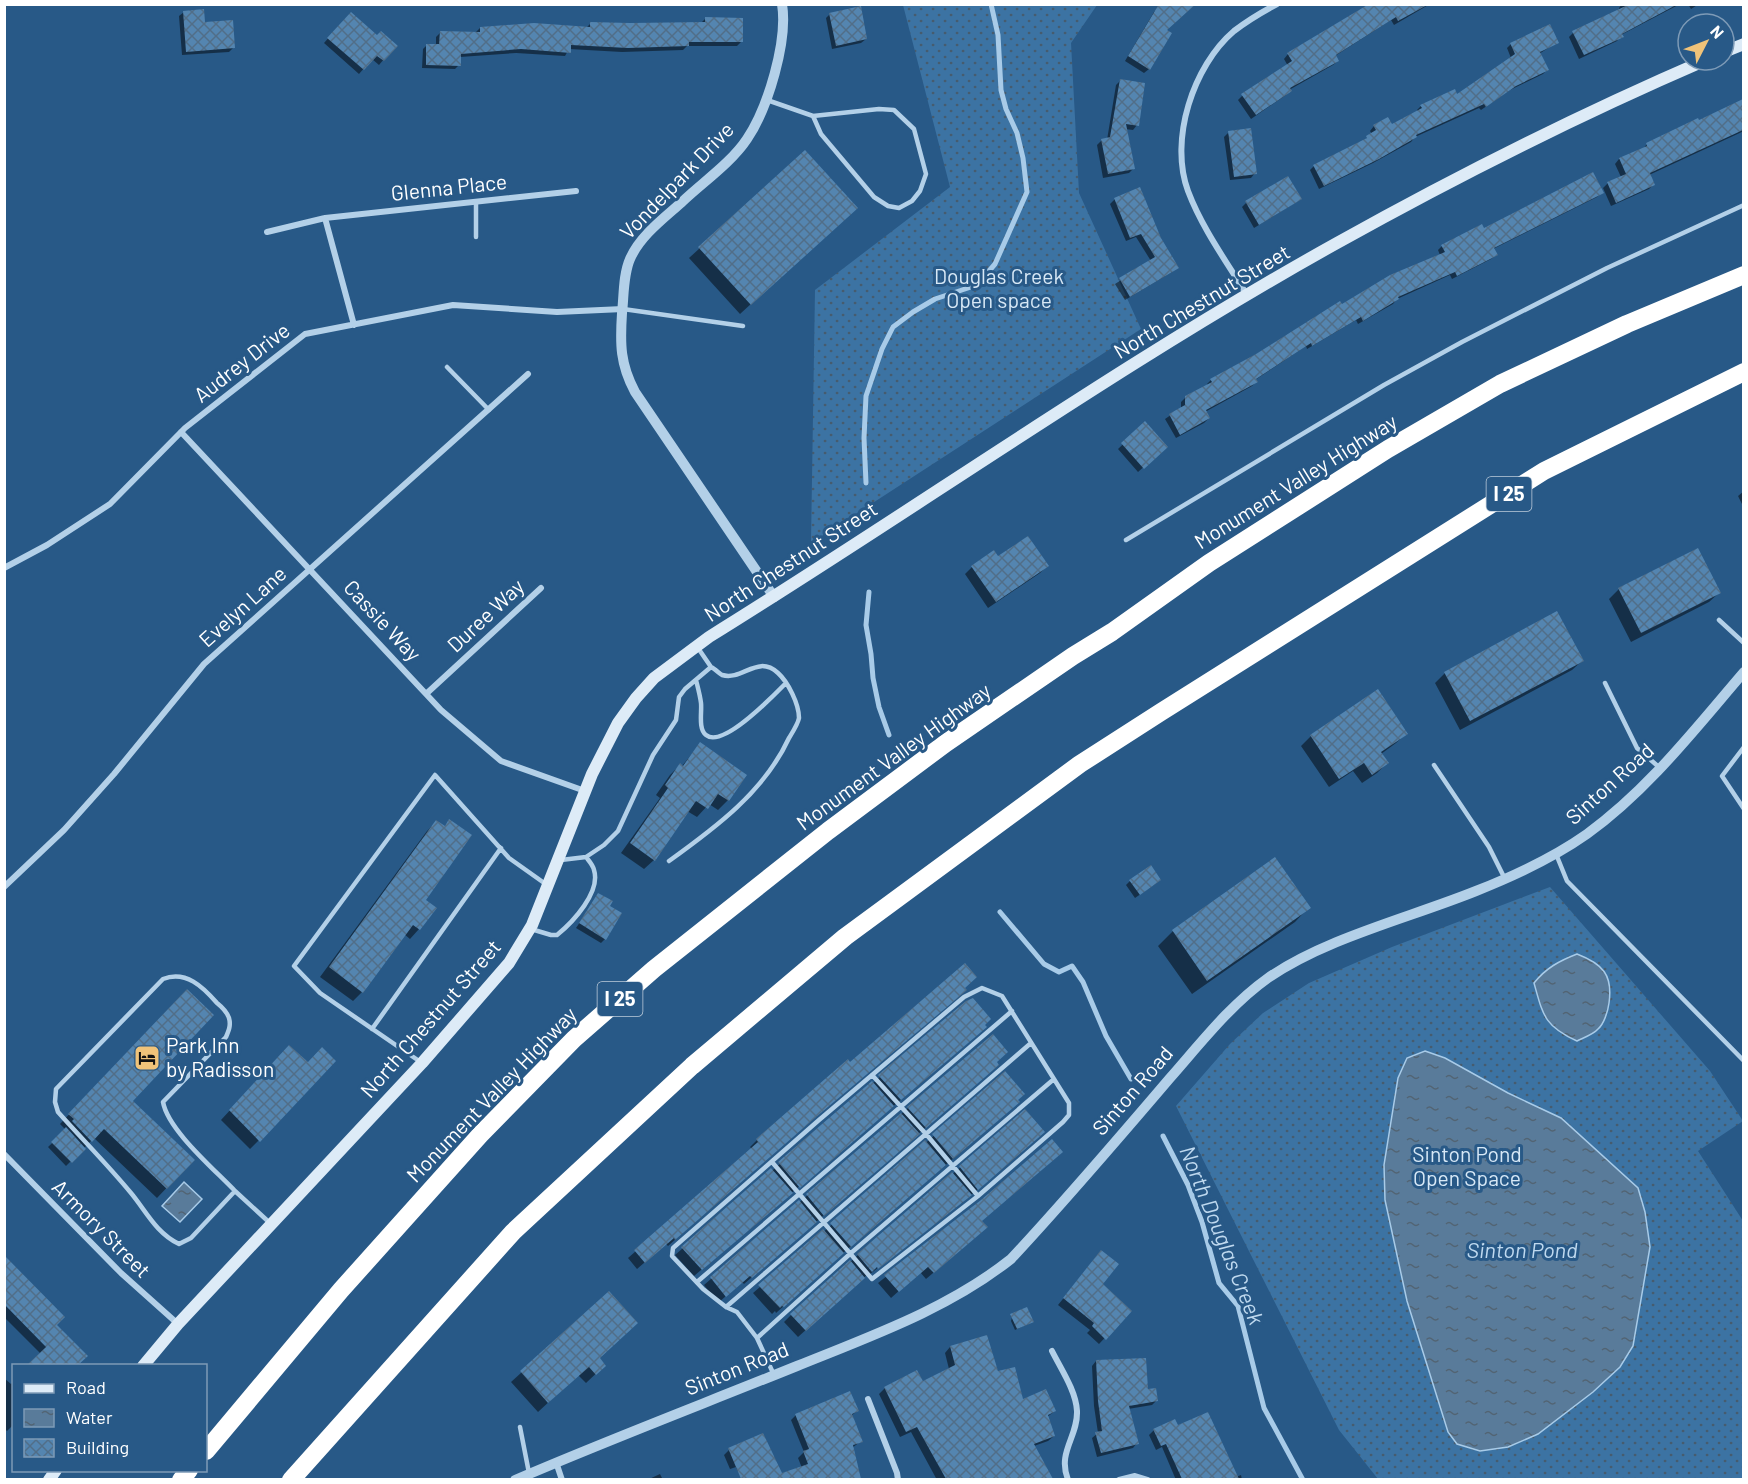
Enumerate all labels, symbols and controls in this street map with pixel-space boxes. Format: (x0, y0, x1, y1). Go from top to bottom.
north arrow (1676, 12, 1736, 72)
text: N (1707, 21, 1728, 42)
street label: Vondelpark Drive (614, 116, 738, 244)
street label: Glenna Place (390, 168, 508, 205)
street label: North Chestnut Street (1109, 238, 1294, 363)
park label: Douglas Creek Open space (934, 263, 1064, 312)
street label: Audrey Drive (188, 317, 294, 407)
street label: Monument Valley Highway (1189, 408, 1401, 553)
road number: I 25 (1486, 477, 1532, 511)
street label: North Chestnut Street (699, 495, 881, 626)
street label: Evelyn Lane (193, 560, 291, 652)
street label: Duree Way (441, 573, 529, 657)
street label: Cassie Way (339, 574, 427, 666)
street label: Monument Valley Highway (791, 677, 995, 835)
street label: Sinton Road (1560, 737, 1658, 829)
street label: North Chestnut Street (354, 934, 505, 1102)
road number: I 25 (598, 982, 642, 1016)
street label: Monument Valley Highway (401, 1001, 581, 1187)
place label: Park Inn by Radisson (166, 1032, 274, 1081)
street label: Sinton Road (1086, 1040, 1177, 1140)
hotel icon: Park Inn by Radisson (132, 1043, 162, 1073)
water label: North Douglas Creek (1175, 1141, 1271, 1328)
park label: Sinton Pond Open Space (1412, 1141, 1522, 1190)
street label: Armory Street (48, 1174, 156, 1282)
water label: Sinton Pond (1466, 1236, 1578, 1262)
street label: Sinton Road (681, 1335, 792, 1400)
legend (12, 1364, 207, 1472)
text: Road (66, 1376, 106, 1398)
text: Water (66, 1406, 113, 1428)
text: Building (66, 1436, 129, 1458)

